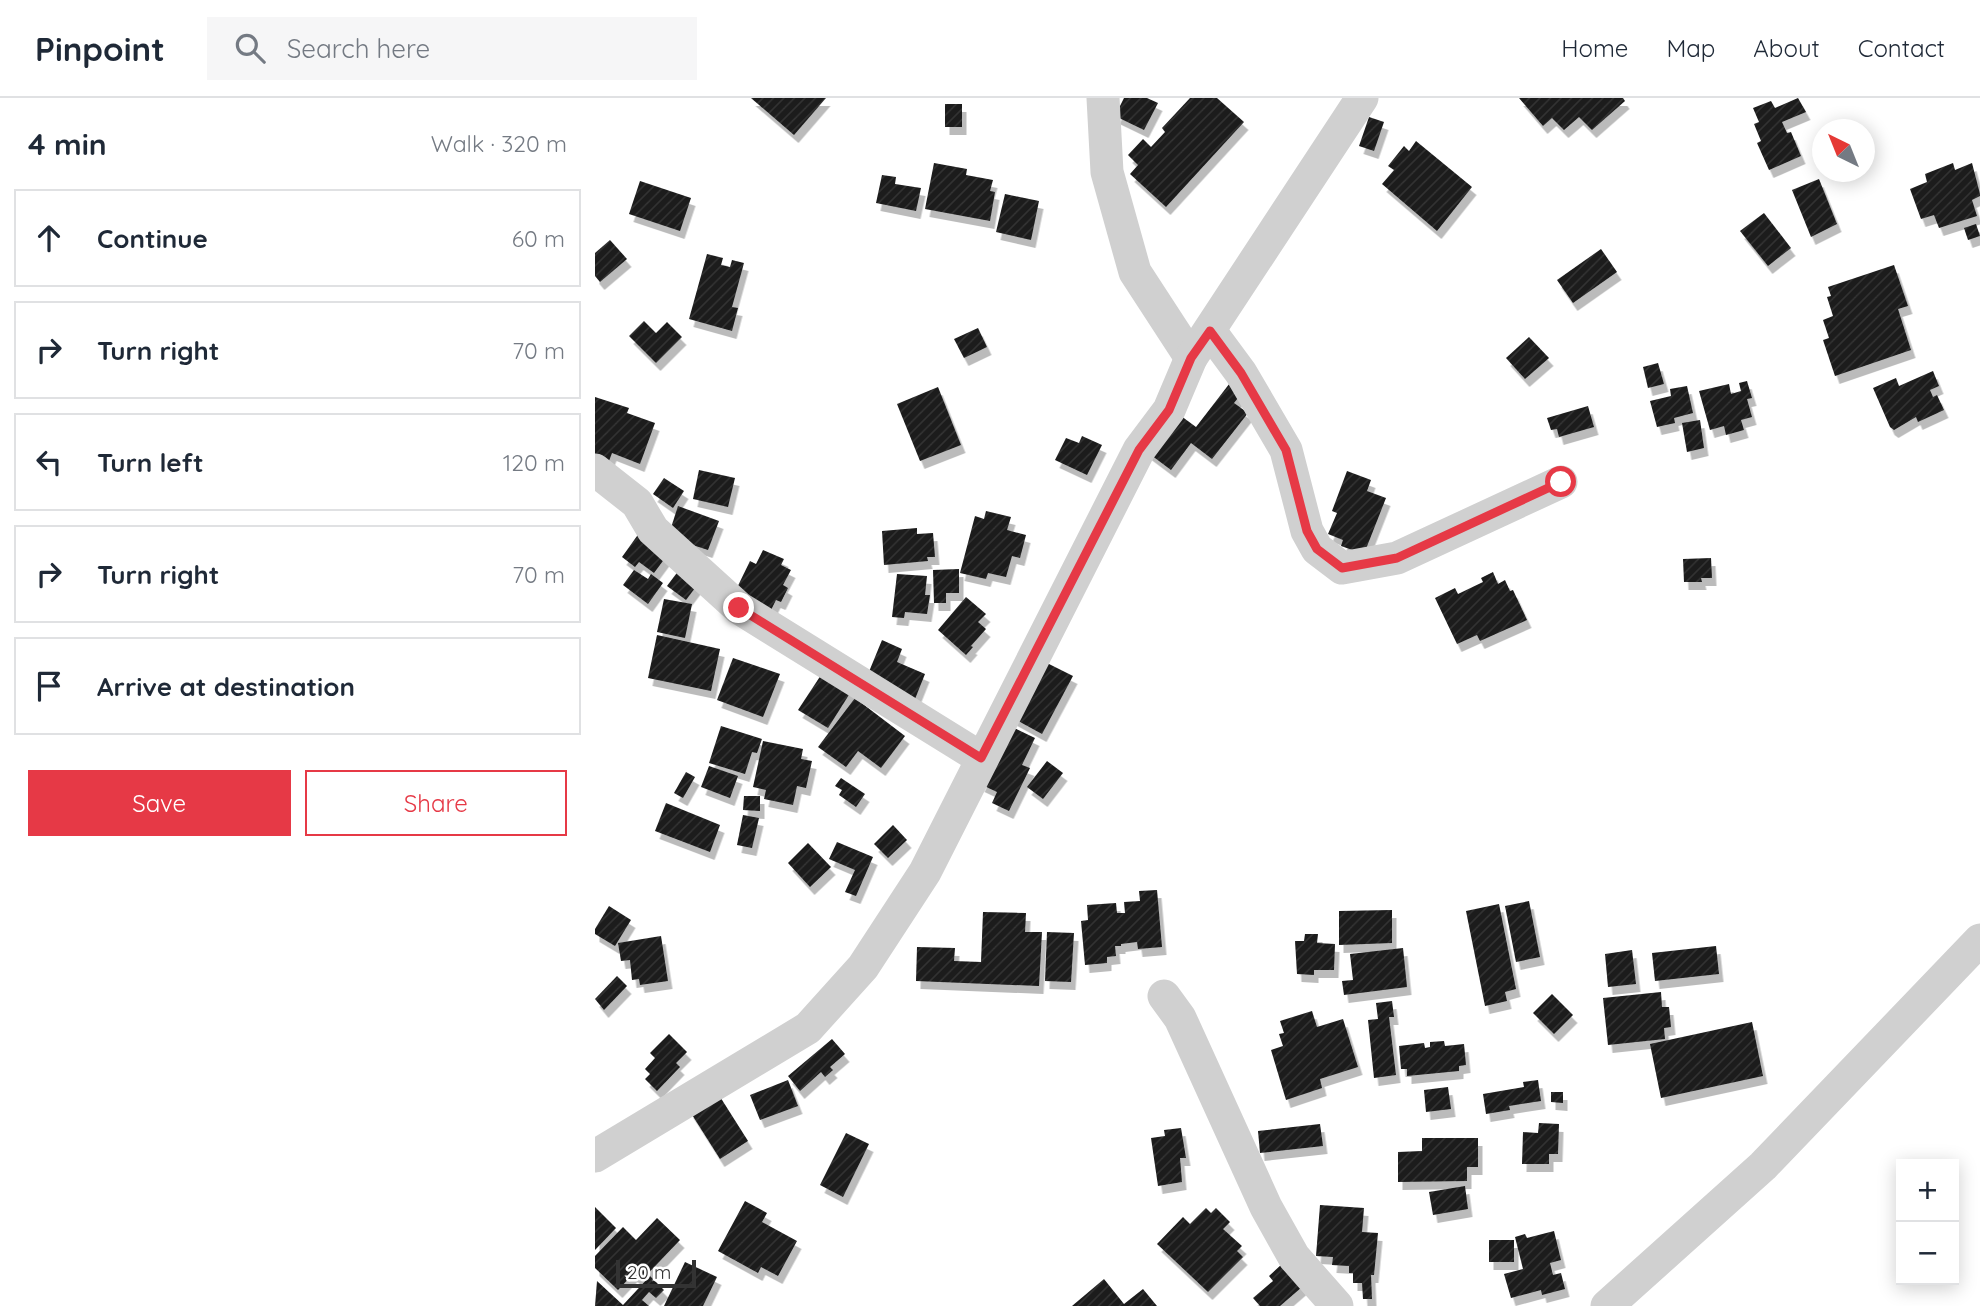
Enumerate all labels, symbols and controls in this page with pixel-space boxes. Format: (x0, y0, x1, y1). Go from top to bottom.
search box (207, 17, 697, 80)
text: Pinpoint (35, 28, 165, 69)
icon: search (231, 29, 269, 67)
text: Search here (287, 32, 430, 65)
text: Home (1561, 33, 1628, 63)
text: Map (1666, 33, 1715, 63)
text: About (1753, 33, 1820, 63)
text: Contact (1858, 33, 1945, 63)
north arrow (1812, 119, 1875, 182)
text: 4 min (28, 125, 107, 163)
text: Walk · 320 m (431, 129, 567, 158)
icon: ahead (30, 219, 68, 257)
text: Continue (97, 222, 208, 255)
text: 60 m (512, 224, 565, 253)
icon: right (30, 331, 68, 369)
text: Turn right (97, 334, 219, 367)
text: 70 m (512, 336, 565, 365)
icon: left (30, 443, 68, 481)
text: Turn left (97, 446, 204, 479)
text: 120 m (503, 448, 565, 477)
route start (1545, 466, 1576, 497)
icon: right (30, 555, 68, 593)
text: Turn right (97, 558, 219, 591)
text: 70 m (512, 560, 565, 589)
route end (723, 592, 754, 623)
icon: arrive (30, 667, 68, 705)
text: Arrive at destination (97, 670, 355, 703)
button: Save (28, 770, 291, 836)
button: Share (305, 770, 567, 836)
map controls (1896, 1159, 1959, 1285)
button: + (1896, 1159, 1959, 1222)
button: − (1896, 1222, 1959, 1285)
scale bar (616, 1257, 697, 1289)
text: 20 m (627, 1260, 671, 1284)

